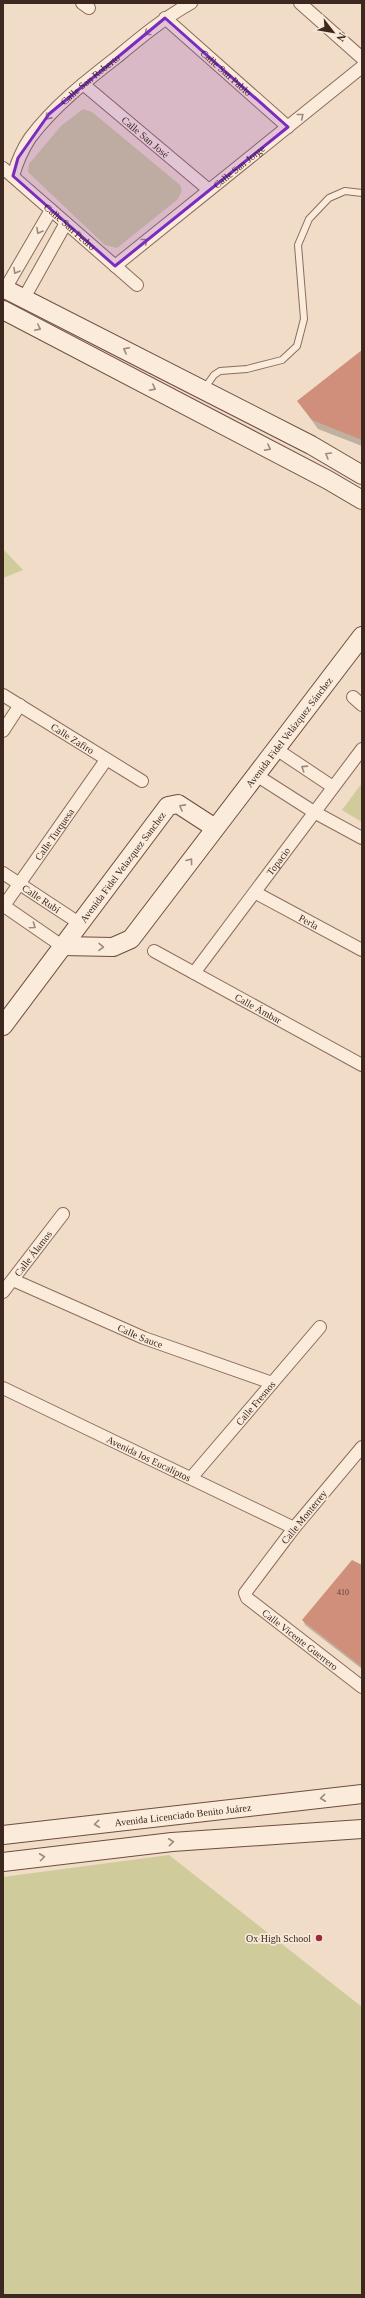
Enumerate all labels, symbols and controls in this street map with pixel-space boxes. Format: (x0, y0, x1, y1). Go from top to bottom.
north arrow (313, 12, 353, 52)
one-way arrow (144, 28, 151, 35)
text: N (334, 31, 349, 44)
street label: Calle San Pablo (199, 47, 254, 98)
street label: Calle San Roberto (58, 52, 122, 107)
one-way arrow (46, 112, 53, 119)
street label: Calle San José (120, 114, 172, 160)
one-way arrow (297, 114, 304, 121)
street label: Calle San Jorge (211, 142, 267, 190)
street label: Calle San Pedro (42, 201, 98, 252)
one-way arrow (36, 227, 43, 234)
one-way arrow (141, 239, 148, 246)
one-way arrow (13, 267, 20, 274)
one-way arrow (33, 324, 41, 331)
one-way arrow (123, 347, 130, 355)
one-way arrow (149, 383, 156, 391)
one-way arrow (264, 444, 272, 451)
one-way arrow (325, 453, 332, 460)
street label: Avenida Fidel Velázquez Sánchez (243, 674, 335, 789)
street label: Calle Zafiro (49, 721, 96, 756)
one-way arrow (301, 766, 308, 773)
one-way arrow (179, 805, 186, 812)
street label: Calle Turquesa (32, 806, 76, 862)
street label: Avenida Fidel Velazquez Sanchez (77, 809, 168, 924)
street label: Topacio (264, 845, 292, 877)
one-way arrow (185, 859, 192, 866)
street label: Calle Rubí (20, 882, 63, 915)
street label: Perla (297, 912, 321, 931)
one-way arrow (29, 921, 36, 929)
one-way arrow (98, 943, 104, 951)
street label: Calle Ámbar (233, 991, 284, 1026)
street label: Calle Álamos (12, 1228, 54, 1278)
street label: Calle Sauce (116, 1322, 165, 1350)
street label: Calle Fresnos (233, 1378, 277, 1427)
street label: Avenida los Eucaliptos (105, 1433, 193, 1483)
street label: Calle Monterrey (279, 1488, 329, 1546)
house number: 410 (337, 1588, 349, 1597)
street label: Calle Vicente Guerrero (260, 1607, 340, 1672)
one-way arrow (320, 1793, 326, 1802)
street label: Avenida Licenciado Benito Juárez (114, 1801, 252, 1828)
one-way arrow (94, 1819, 100, 1828)
one-way arrow (168, 1838, 174, 1847)
one-way arrow (39, 1853, 45, 1862)
place label: Ox High School (246, 1933, 311, 1944)
marker: Ox High School (314, 1933, 324, 1943)

